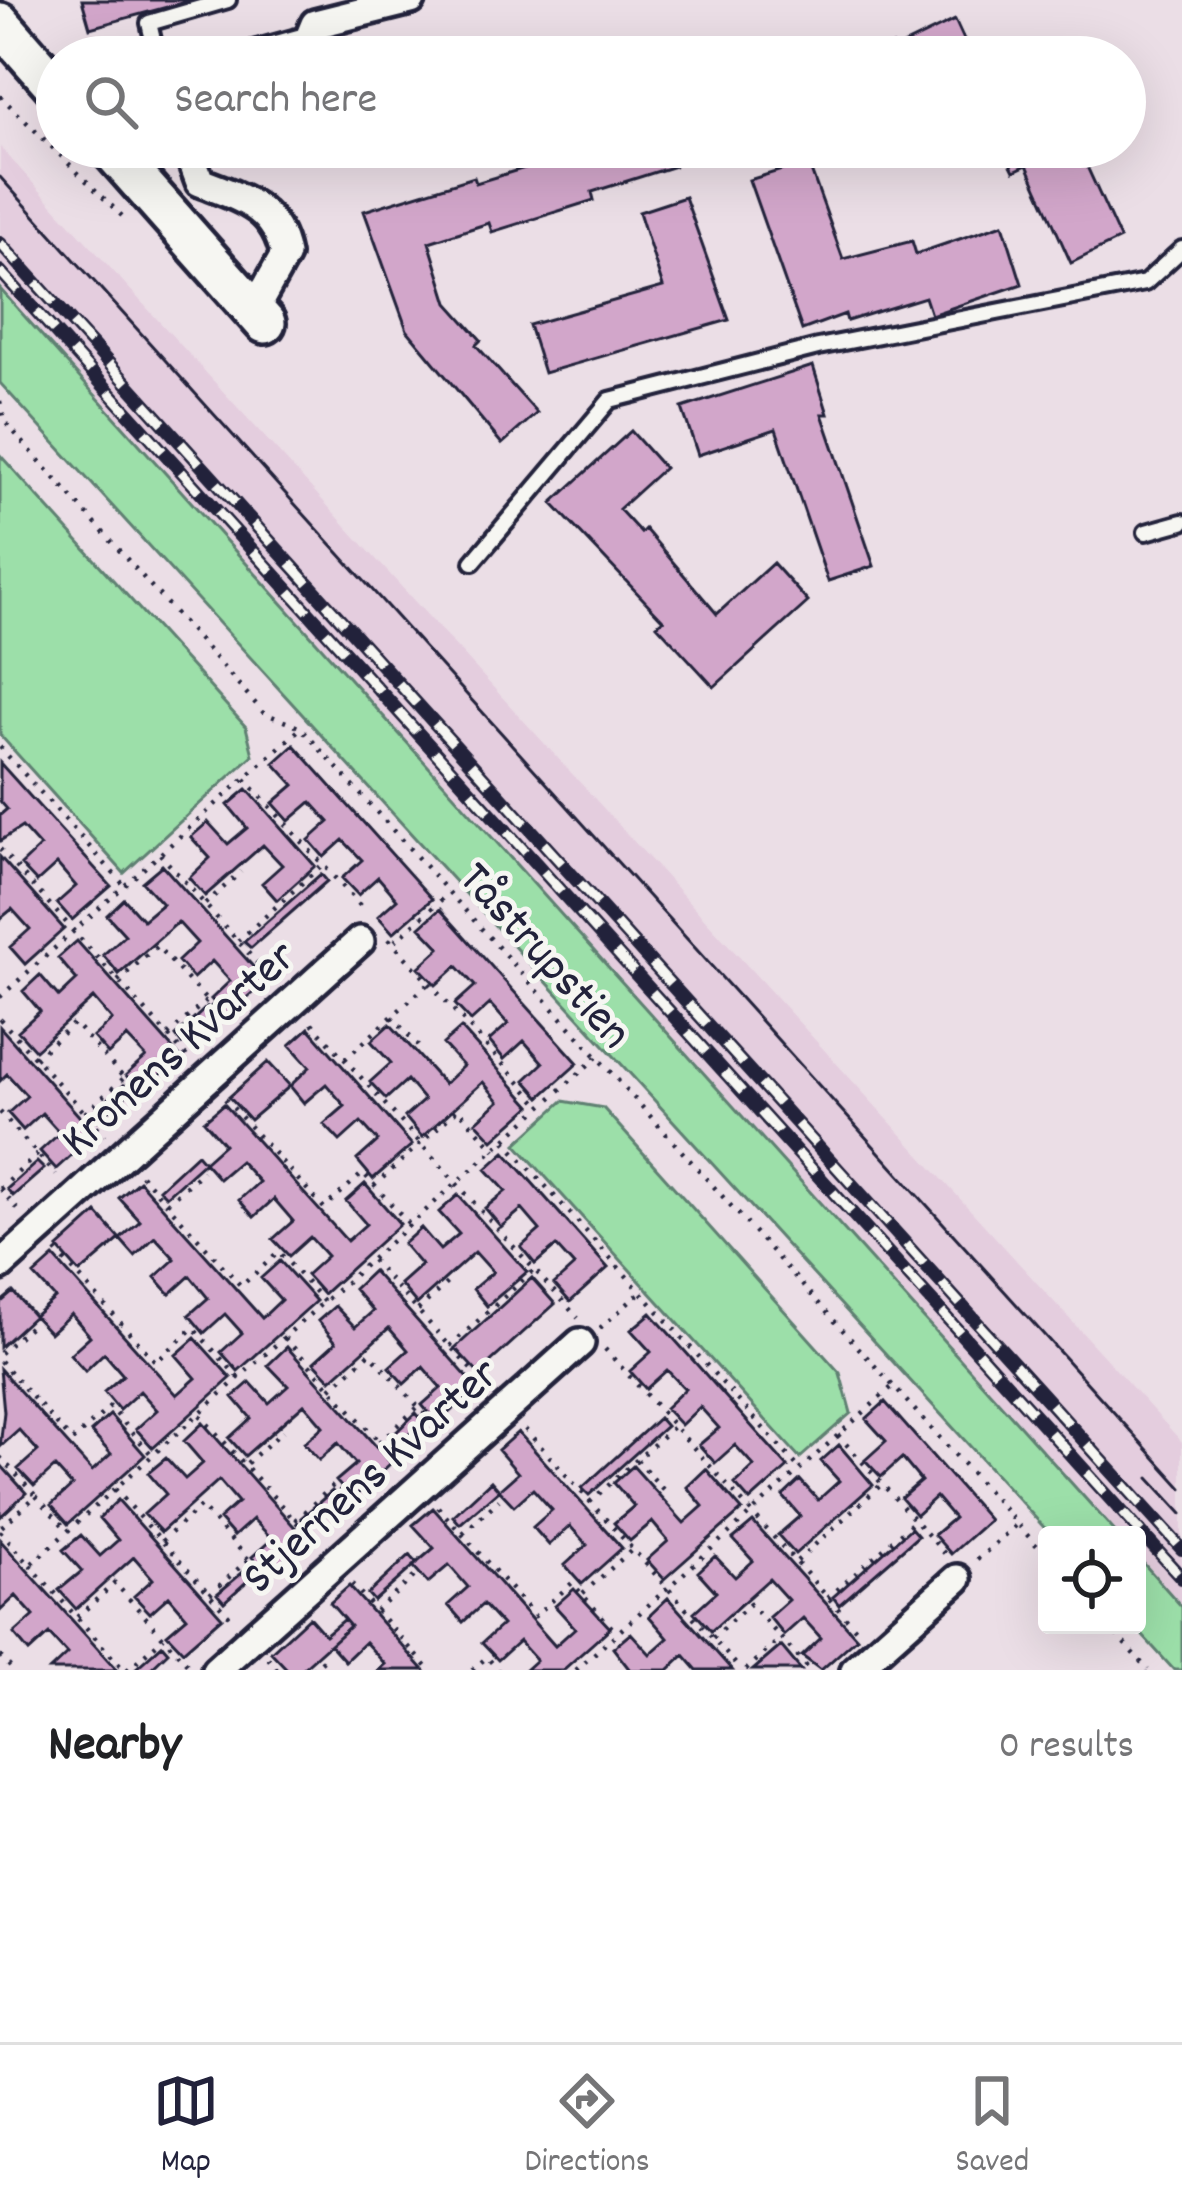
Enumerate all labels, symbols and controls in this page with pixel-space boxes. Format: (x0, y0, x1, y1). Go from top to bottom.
search box (36, 36, 1146, 168)
icon: search (78, 69, 144, 135)
text: Search here (174, 70, 377, 134)
street label: Tåstrupstien (439, 849, 646, 1067)
street label: Kronens Kvarter (48, 926, 315, 1177)
street label: Stjernens Kvarter (229, 1344, 517, 1613)
map controls (1038, 1526, 1146, 1634)
button: locate (1038, 1526, 1146, 1634)
text: Nearby (48, 1712, 181, 1784)
text: 0 results (999, 1721, 1134, 1776)
tab: Map (153, 2068, 219, 2187)
tab: Directions (525, 2068, 650, 2187)
tab: Saved (955, 2068, 1029, 2187)

